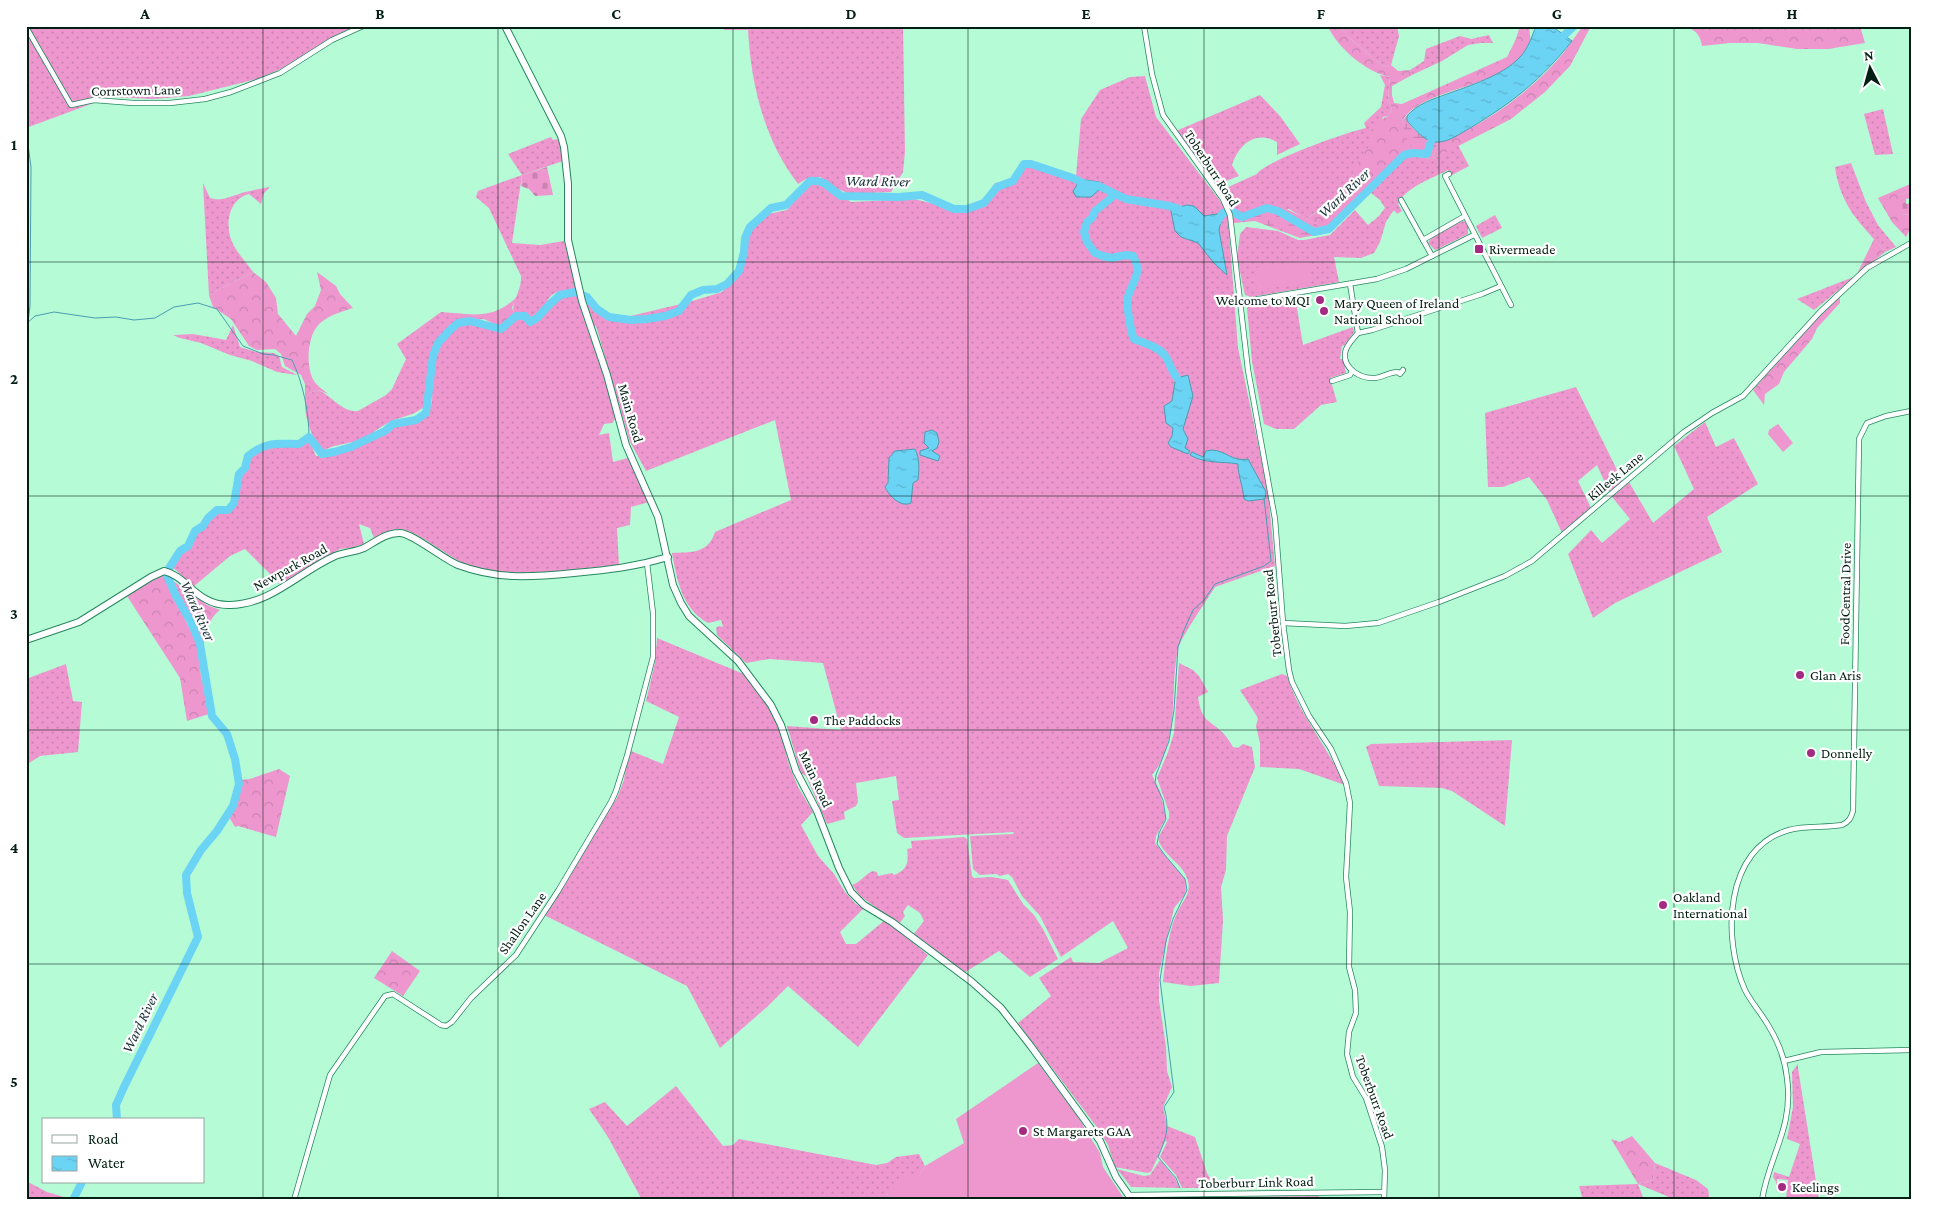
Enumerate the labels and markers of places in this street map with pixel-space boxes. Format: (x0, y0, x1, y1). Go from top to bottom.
place label: Rivermeade (1489, 241, 1555, 257)
marker: Rivermeade (1473, 243, 1485, 255)
place label: Welcome to MQI (1216, 292, 1310, 308)
marker: Welcome to MQI (1314, 294, 1326, 306)
place label: Mary Queen of Ireland National School (1334, 295, 1460, 327)
marker: Mary Queen of Ireland National School (1318, 305, 1330, 317)
place label: Glan Aris (1810, 667, 1861, 683)
marker: Glan Aris (1794, 669, 1806, 681)
place label: The Paddocks (824, 712, 901, 728)
marker: The Paddocks (808, 714, 820, 726)
place label: Donnelly (1821, 745, 1873, 761)
marker: Donnelly (1805, 747, 1817, 759)
place label: Oakland International (1673, 889, 1748, 921)
marker: Oakland International (1657, 899, 1669, 911)
place label: St Margarets GAA (1033, 1123, 1131, 1139)
marker: St Margarets GAA (1017, 1125, 1029, 1137)
place label: Keelings (1792, 1179, 1839, 1195)
marker: Keelings (1776, 1181, 1788, 1193)

